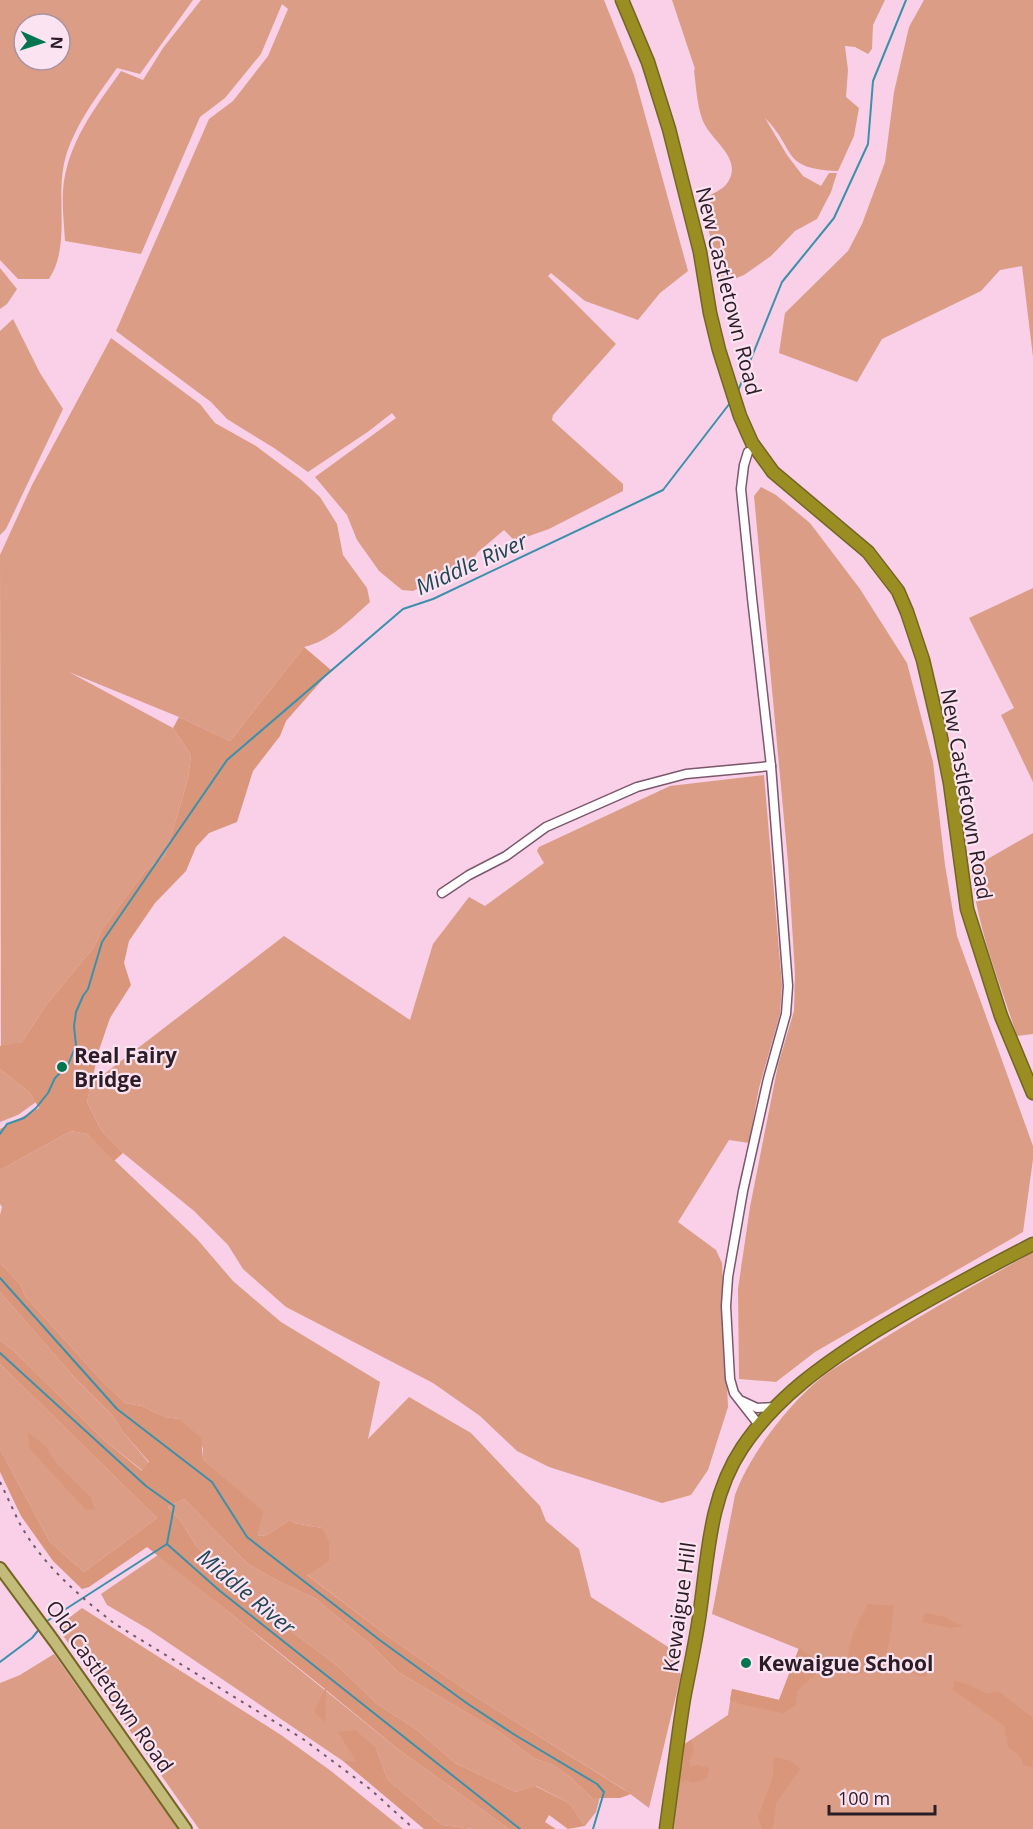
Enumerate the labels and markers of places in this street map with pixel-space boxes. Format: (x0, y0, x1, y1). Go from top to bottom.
place label: Real Fairy Bridge (74, 1041, 177, 1093)
marker: Real Fairy Bridge (55, 1060, 69, 1074)
place label: Kewaigue School (758, 1649, 934, 1677)
marker: Kewaigue School (739, 1656, 753, 1670)

